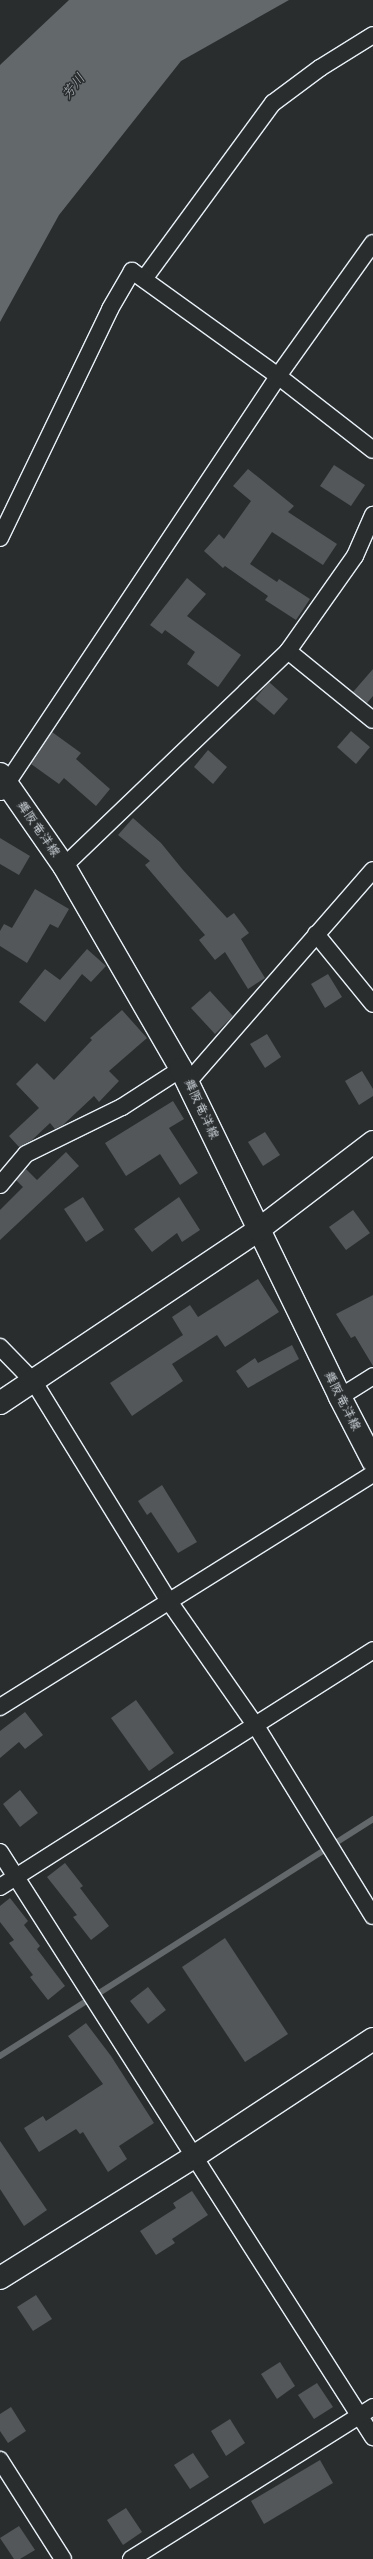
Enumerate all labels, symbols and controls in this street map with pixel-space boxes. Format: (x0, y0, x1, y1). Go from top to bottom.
water label: 芳川 (58, 70, 88, 102)
street label: 舞阪竜洋線 (13, 798, 63, 860)
street label: 舞阪竜洋線 (180, 1076, 222, 1142)
street label: 舞阪竜洋線 (320, 1369, 364, 1433)

